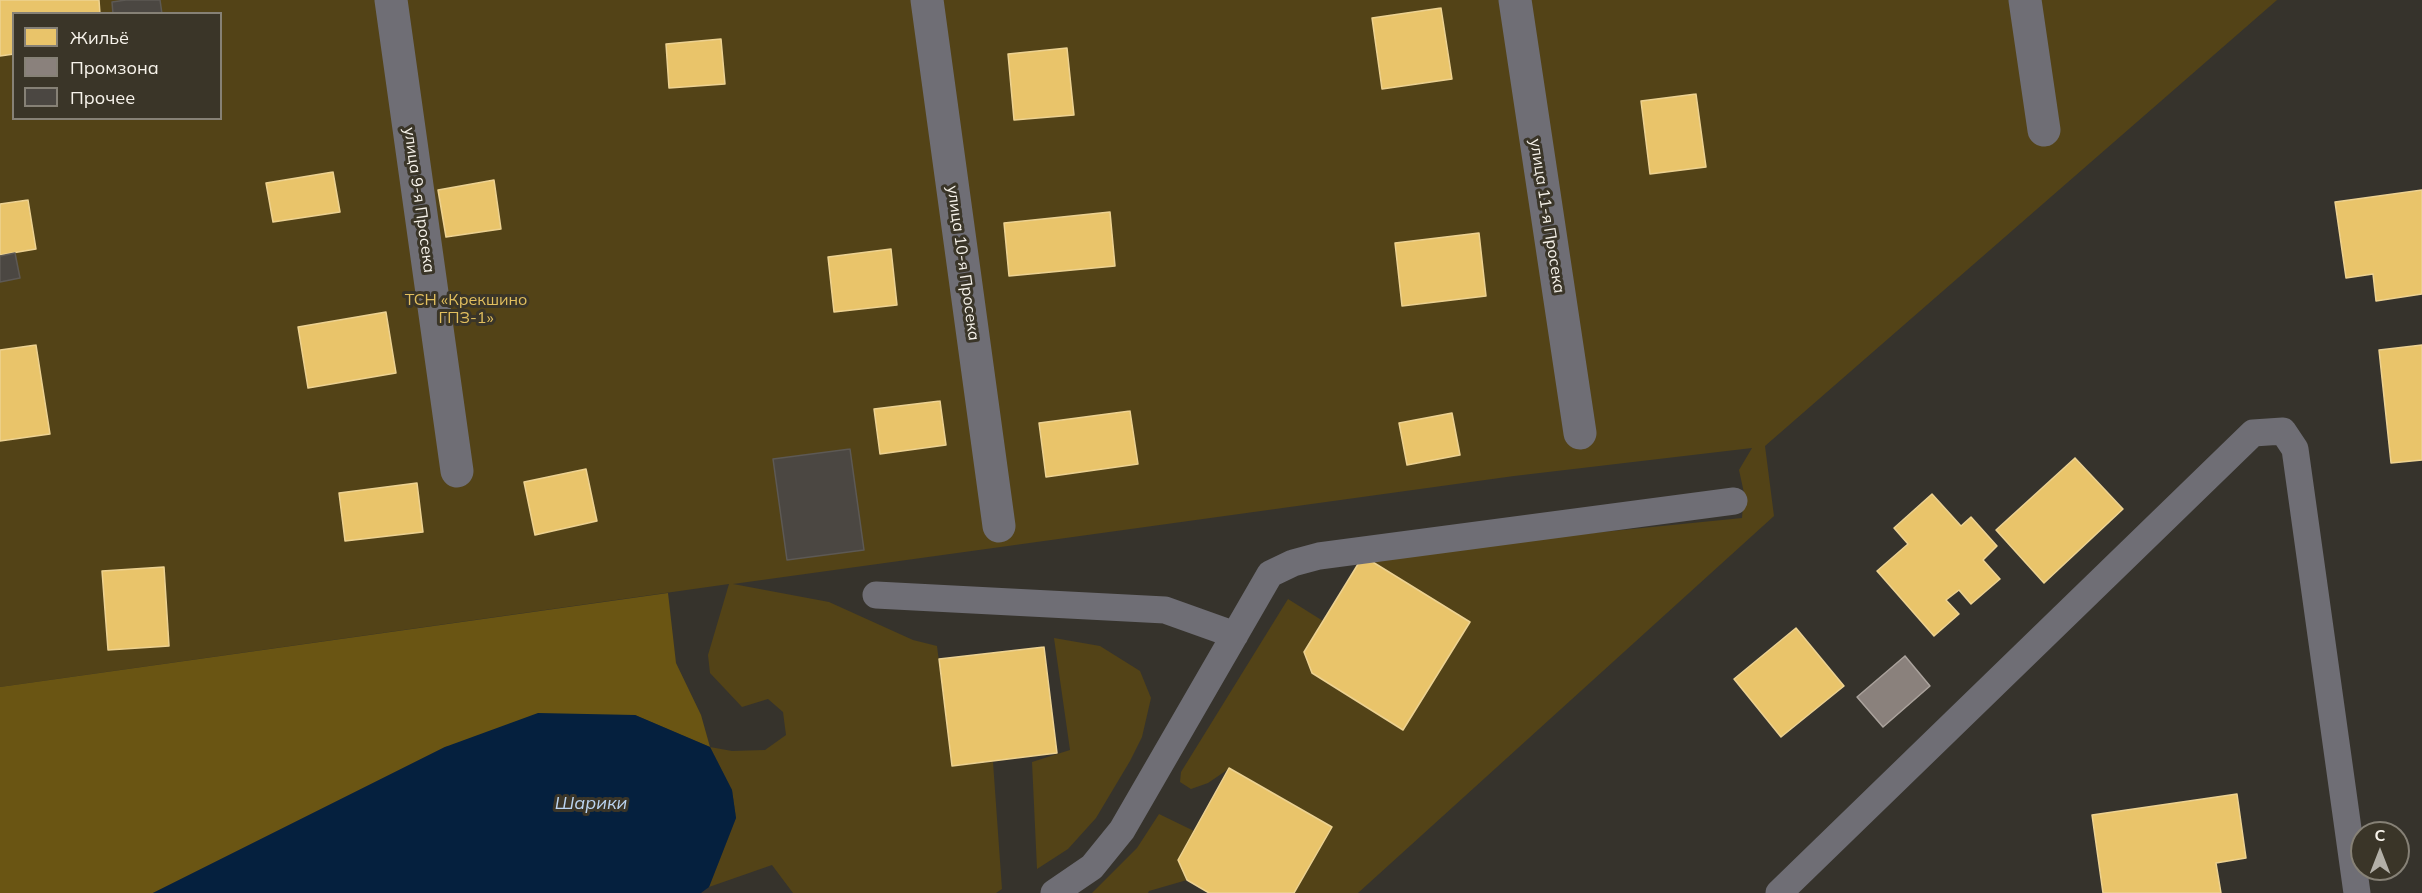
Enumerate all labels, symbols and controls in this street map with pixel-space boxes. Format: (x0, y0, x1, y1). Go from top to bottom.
legend (12, 12, 222, 120)
text: Жильё (70, 26, 129, 49)
text: Промзона (70, 56, 159, 79)
text: Прочее (70, 86, 135, 109)
street label: улица 9-я Просека (399, 126, 439, 274)
street label: улица 11-я Просека (1525, 137, 1569, 295)
street label: улица 10-я Просека (943, 184, 983, 342)
park label: ТСН «Крекшино ГПЗ-1» (405, 290, 527, 328)
water label: Шарики (555, 793, 627, 815)
north arrow (2350, 821, 2410, 881)
text: С (2375, 825, 2385, 845)

